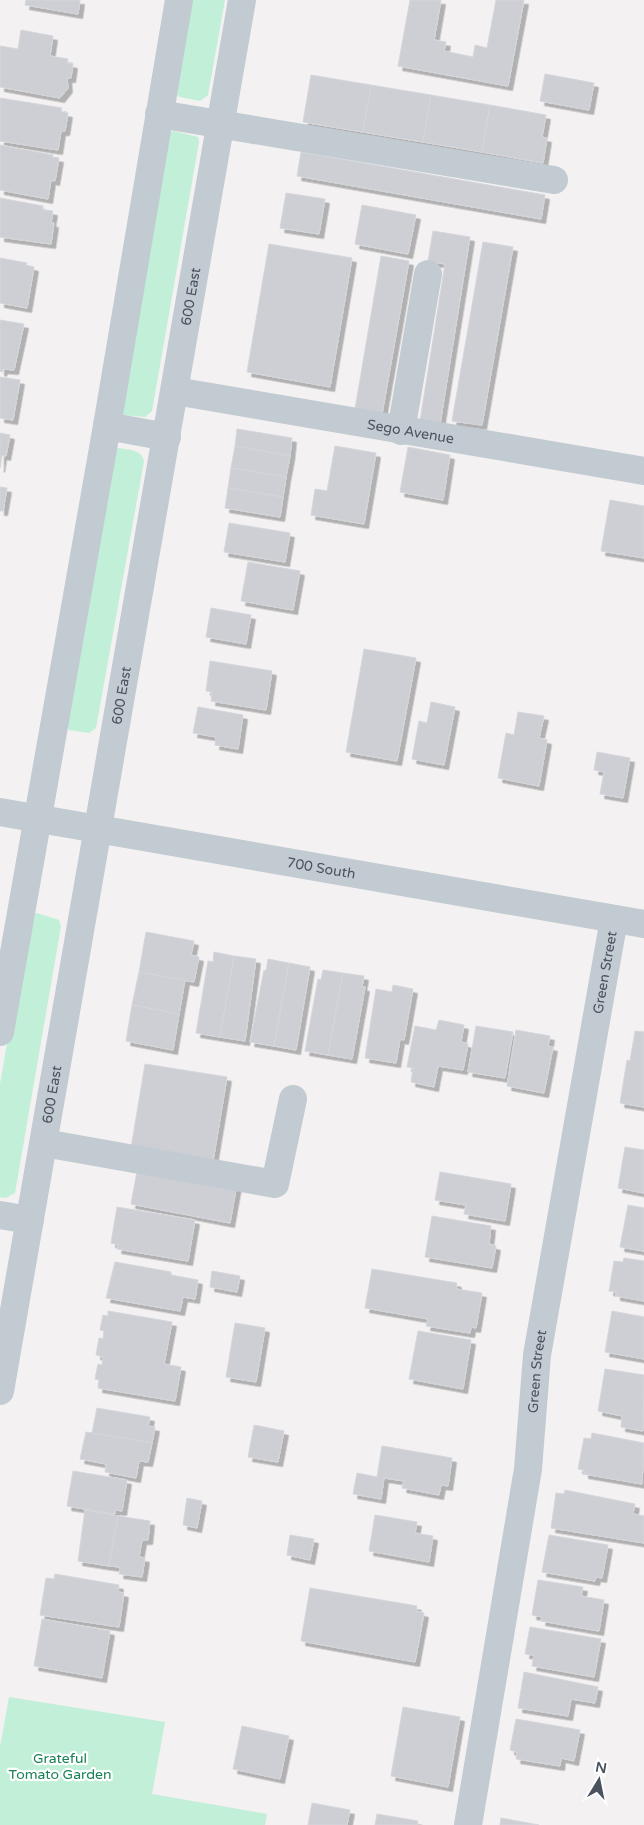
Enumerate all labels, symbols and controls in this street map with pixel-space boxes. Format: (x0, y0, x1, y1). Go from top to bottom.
street label: 600 East (178, 265, 204, 327)
street label: Sego Avenue (366, 416, 455, 447)
street label: 600 East (108, 664, 135, 726)
street label: 700 South (285, 854, 357, 883)
street label: Green Street (589, 929, 621, 1015)
street label: 600 East (39, 1063, 66, 1125)
street label: Green Street (524, 1328, 550, 1414)
park label: Grateful Tomato Garden (9, 1750, 112, 1783)
north arrow (574, 1755, 624, 1805)
text: N (594, 1758, 608, 1777)

